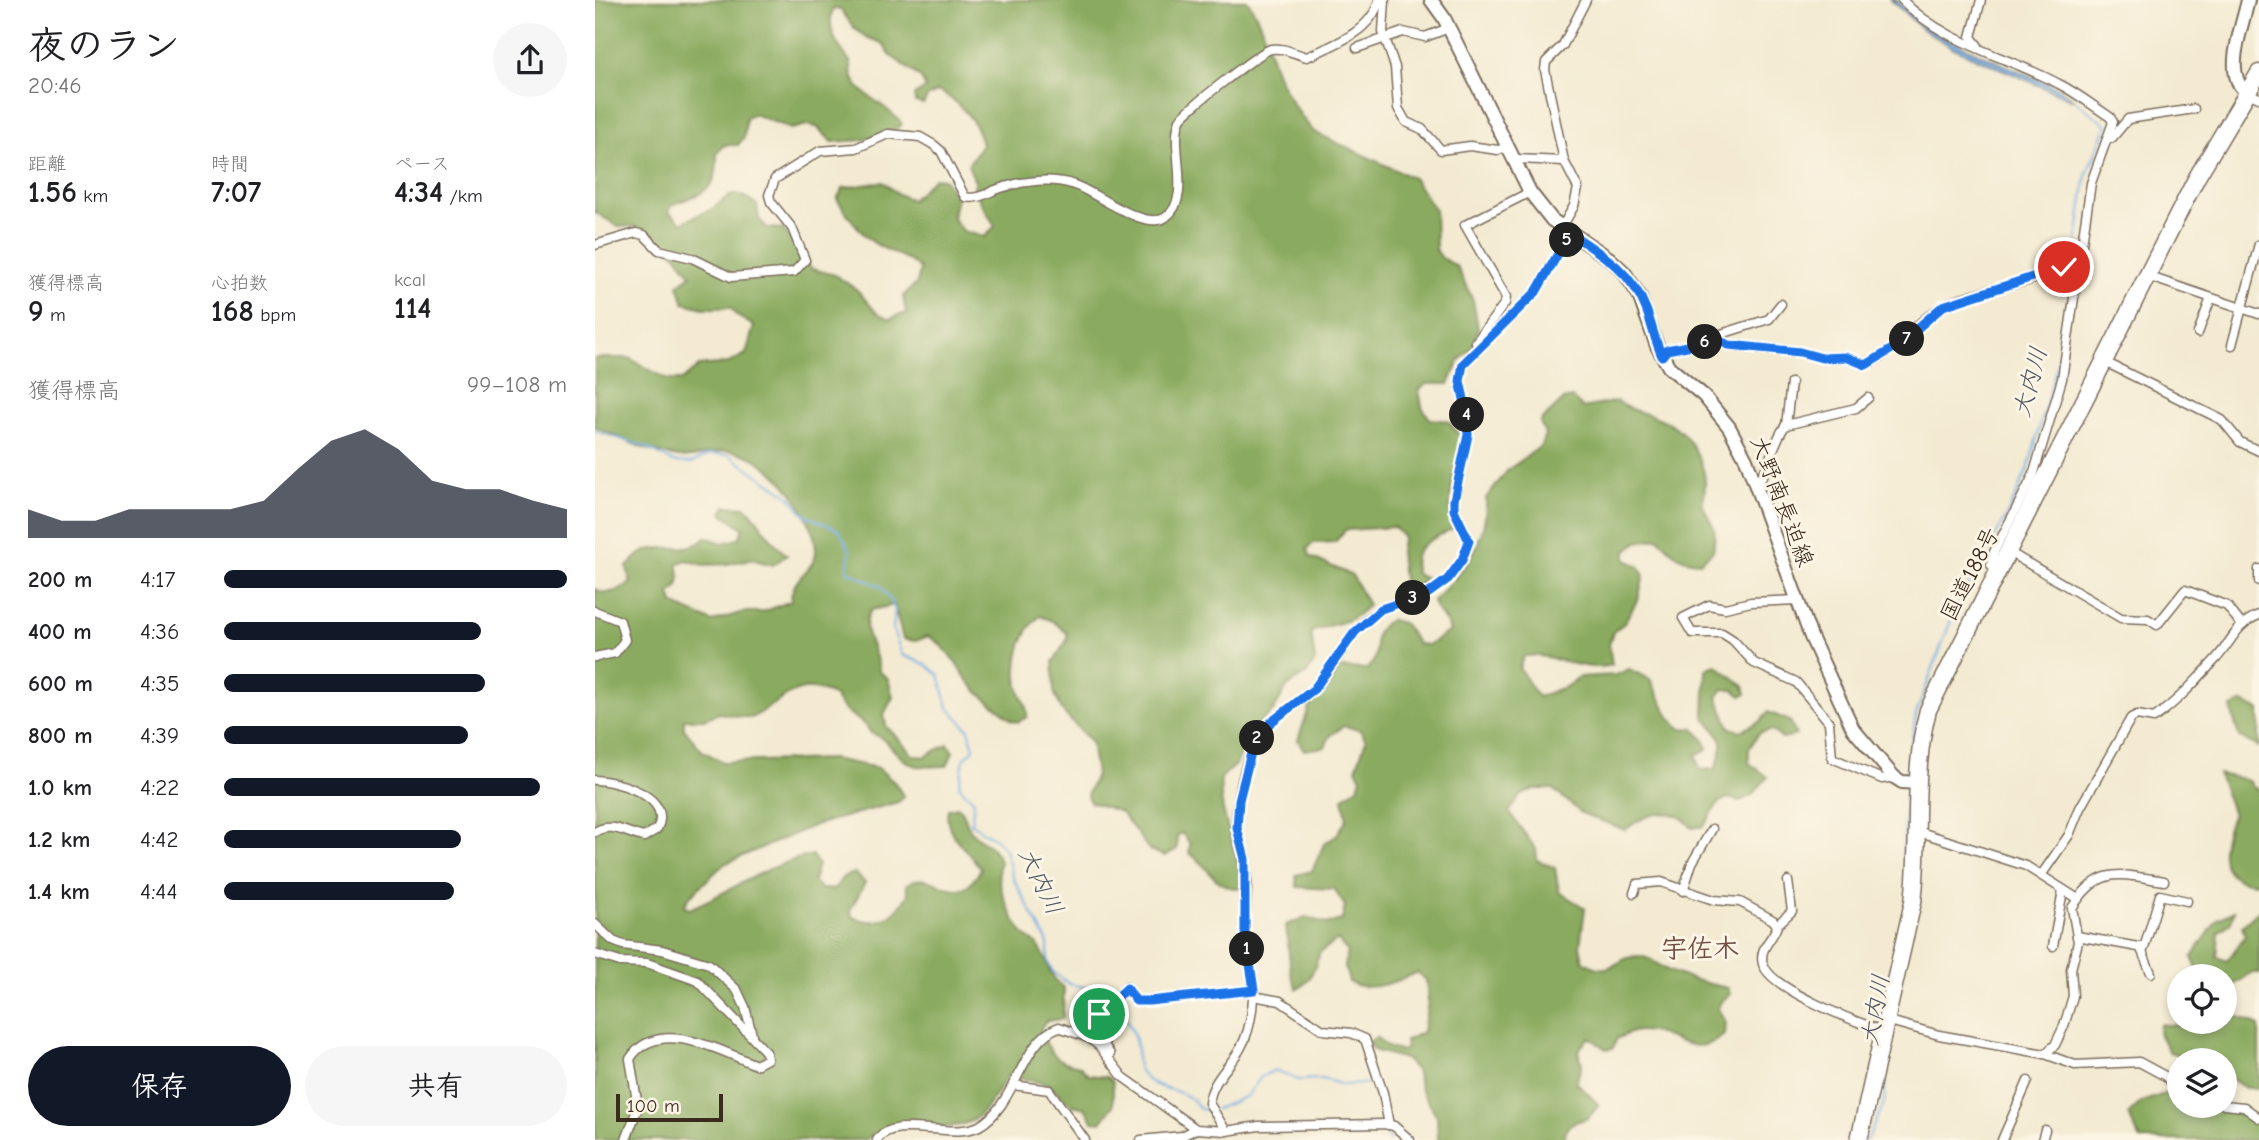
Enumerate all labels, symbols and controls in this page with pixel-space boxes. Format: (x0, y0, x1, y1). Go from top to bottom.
button: share (493, 23, 567, 97)
text: 夜のラン (28, 24, 180, 68)
text: 20:46 (28, 72, 82, 99)
text: 距離 (28, 153, 66, 175)
text: 時間 (211, 153, 249, 175)
text: ペース (394, 153, 450, 175)
text: 1.56 (28, 175, 77, 210)
text: 7:07 (211, 175, 261, 210)
text: 4:34 (394, 175, 443, 210)
text: km (77, 185, 108, 207)
text: /km (443, 185, 483, 207)
pin: 5 (1549, 222, 1585, 258)
text: 5 (1561, 228, 1572, 250)
pin (2034, 237, 2094, 297)
icon: check (2045, 248, 2083, 286)
text: kcal (394, 269, 426, 291)
text: 獲得標高 (28, 272, 104, 294)
text: 心拍数 (211, 272, 268, 294)
text: 114 (394, 291, 431, 326)
text: 9 (28, 294, 44, 329)
text: 168 (211, 294, 254, 329)
text: m (44, 304, 66, 326)
text: bpm (254, 304, 296, 326)
pin: 7 (1889, 322, 1925, 356)
pin: 6 (1687, 324, 1723, 360)
text: 7 (1902, 327, 1911, 349)
text: 6 (1700, 330, 1709, 352)
water label: 大内川 (2007, 344, 2053, 420)
text: 99–108 m (467, 371, 567, 398)
text: 獲得標高 (28, 377, 120, 404)
pin: 4 (1449, 398, 1485, 432)
text: 4 (1462, 403, 1471, 425)
street label: 大野南長迫線 (1745, 432, 1819, 570)
street label: 国道188号 (1935, 523, 2005, 625)
text: 200 m (28, 566, 92, 593)
text: 4:17 (140, 566, 175, 593)
pin: 3 (1395, 580, 1431, 616)
text: 3 (1408, 586, 1417, 608)
text: 400 m (28, 618, 92, 645)
text: 4:36 (140, 618, 179, 645)
text: 600 m (28, 670, 93, 697)
text: 4:35 (140, 670, 179, 697)
pin: 2 (1239, 720, 1275, 756)
text: 800 m (28, 722, 93, 749)
text: 4:39 (140, 722, 179, 749)
text: 2 (1252, 726, 1261, 748)
text: 1.0 km (28, 774, 92, 801)
text: 4:22 (140, 774, 179, 801)
text: 1.2 km (28, 826, 90, 853)
text: 4:42 (140, 826, 178, 853)
water label: 大内川 (1013, 843, 1069, 919)
text: 1.4 km (28, 878, 90, 905)
text: 4:44 (140, 878, 178, 905)
pin: 1 (1229, 932, 1265, 967)
district label: 宇佐木 (1661, 934, 1739, 964)
text: 1 (1243, 937, 1250, 959)
map controls (2167, 964, 2237, 1118)
button: locate (2167, 964, 2237, 1034)
water label: 大内川 (1855, 972, 1895, 1048)
pin (1069, 984, 1129, 1044)
icon: arrive (1080, 995, 1118, 1033)
button: 保存 (28, 1046, 291, 1126)
button: 共有 (305, 1046, 567, 1126)
button: layers (2167, 1048, 2237, 1118)
scale bar (616, 1091, 723, 1123)
text: 100 m (627, 1095, 680, 1117)

